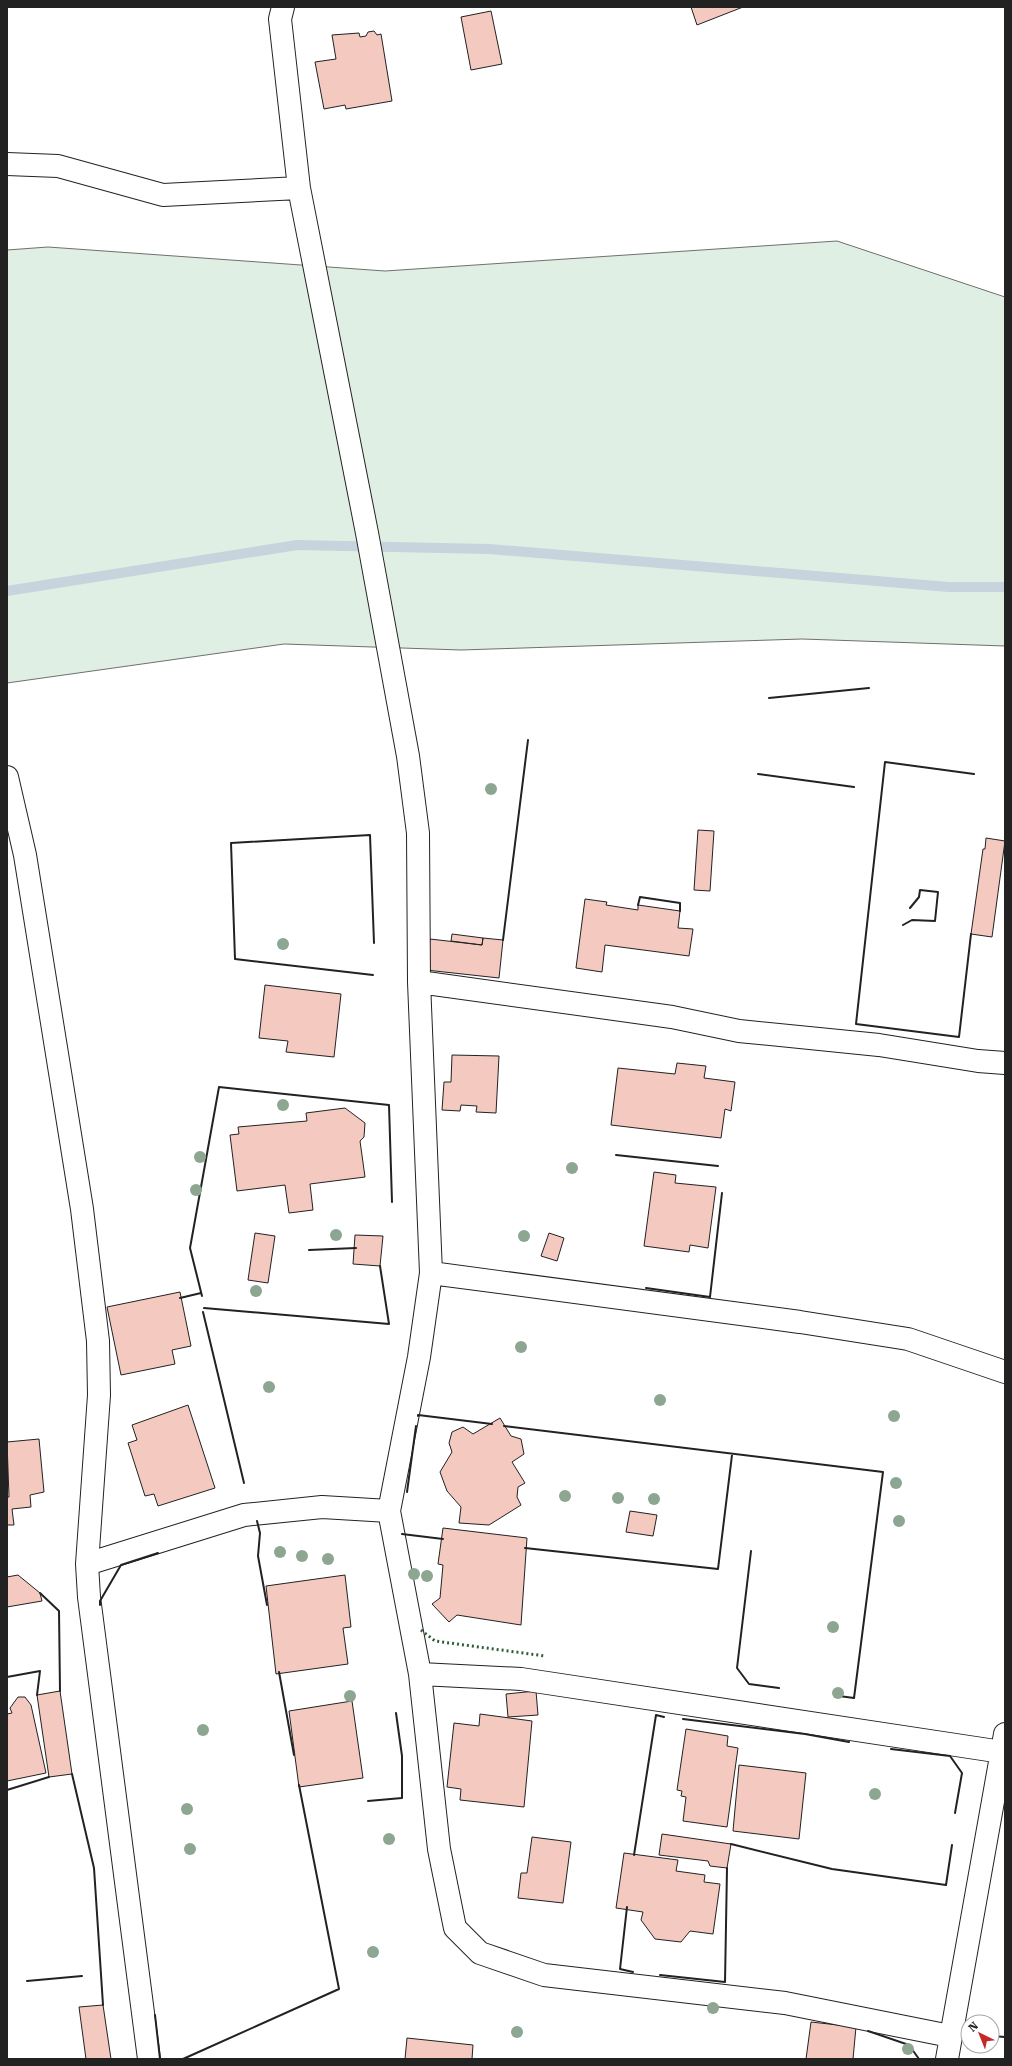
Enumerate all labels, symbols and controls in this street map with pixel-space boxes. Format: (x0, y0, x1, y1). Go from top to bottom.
north arrow (960, 2014, 1000, 2054)
text: N (966, 2019, 981, 2035)

